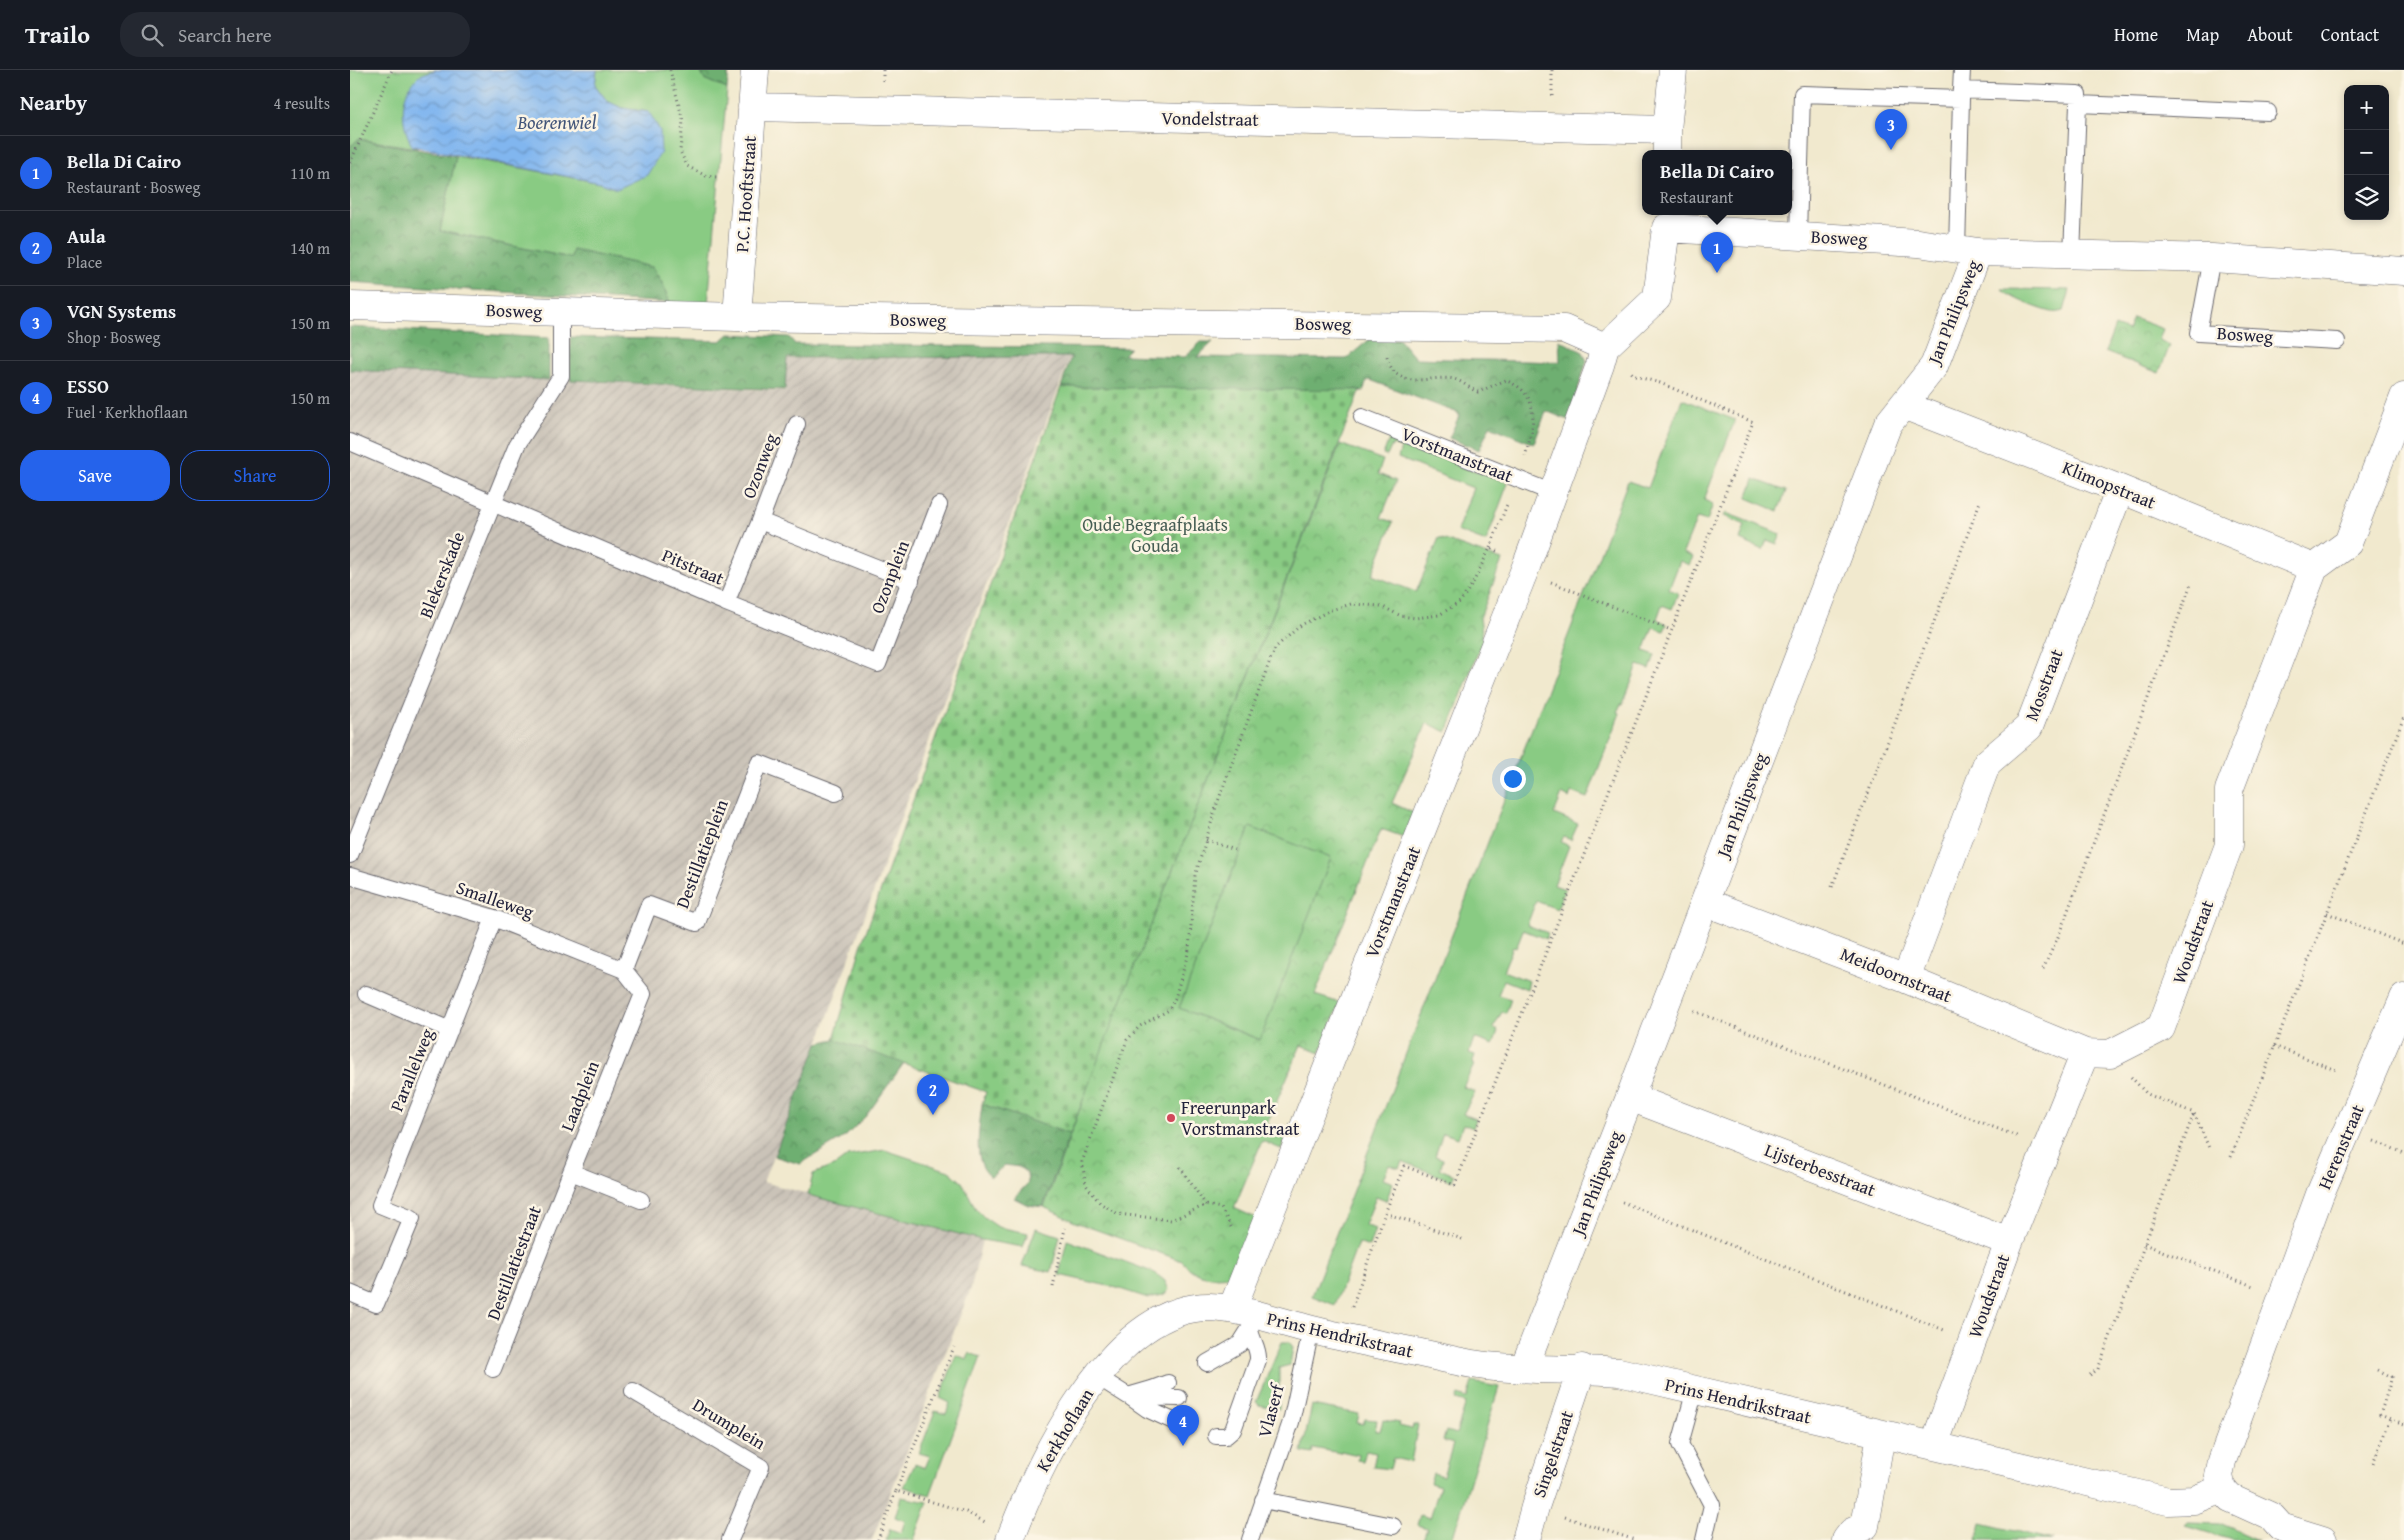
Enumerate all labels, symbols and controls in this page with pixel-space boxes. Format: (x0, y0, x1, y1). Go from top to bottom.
search box (120, 12, 470, 57)
text: Trailo (25, 17, 90, 52)
icon: search (138, 21, 166, 49)
text: Search here (178, 21, 272, 49)
text: Home (2114, 21, 2158, 48)
text: Map (2186, 21, 2219, 48)
text: About (2247, 21, 2293, 48)
text: Contact (2321, 21, 2379, 48)
map controls (2344, 85, 2389, 220)
button: + (2344, 85, 2389, 130)
text: Nearby (20, 87, 87, 118)
text: 4 results (273, 91, 330, 115)
street label: Vondelstraat (1161, 104, 1259, 133)
water label: Boerenwiel (517, 108, 597, 136)
pin: 3 (1875, 109, 1907, 150)
button: − (2344, 130, 2389, 175)
street label: P.C. Hooftstraat (728, 134, 763, 253)
text: Bella Di Cairo (67, 147, 181, 175)
popup (1642, 150, 1792, 215)
text: Bella Di Cairo (1660, 157, 1774, 185)
text: 1 (32, 161, 40, 185)
text: 110 m (290, 161, 330, 185)
text: Restaurant · Bosweg (67, 175, 200, 199)
button: layers (2344, 175, 2389, 220)
text: Restaurant (1660, 185, 1733, 209)
text: Aula (67, 222, 106, 250)
street label: Bosweg (1810, 223, 1868, 252)
pin: 1 (1701, 232, 1733, 273)
text: 2 (32, 236, 40, 260)
text: 140 m (290, 236, 330, 260)
text: Place (67, 250, 102, 274)
street label: Jan Philipsweg (1920, 256, 1987, 370)
street label: Bosweg (485, 296, 543, 325)
text: VGN Systems (67, 297, 176, 325)
street label: Bosweg (890, 306, 946, 333)
street label: Bosweg (1295, 310, 1351, 337)
text: 3 (32, 311, 40, 335)
text: 150 m (290, 311, 330, 335)
street label: Bosweg (2216, 319, 2274, 350)
text: Shop · Bosweg (67, 325, 160, 349)
text: ESSO (67, 372, 109, 400)
text: 4 (32, 386, 40, 410)
text: 150 m (290, 386, 330, 410)
text: Fuel · Kerkhoflaan (67, 400, 188, 424)
street label: Vorstmanstraat (1397, 420, 1518, 489)
street label: Ozonweg (735, 429, 784, 502)
button: Save (20, 450, 170, 501)
button: Share (180, 450, 330, 501)
street label: Klimopstraat (2058, 454, 2160, 516)
park label: Oude Begraafplaats Gouda (1082, 511, 1228, 559)
street label: Blekerskade (412, 527, 471, 622)
street label: Ozonplein (863, 536, 916, 617)
street label: Pitstraat (658, 541, 729, 592)
street label: Mosstraat (2017, 644, 2070, 725)
street label: Jan Philipsweg (1709, 749, 1774, 863)
your location (1500, 766, 1526, 792)
street label: Destillatieplein (668, 795, 735, 912)
street label: Vorstmanstraat (1358, 841, 1427, 962)
street label: Smalleweg (453, 874, 538, 925)
street label: Woudstraat (2165, 896, 2220, 987)
street label: Meidoornstraat (1836, 940, 1956, 1009)
street label: Parallelweg (383, 1024, 440, 1115)
street label: Laadplein (553, 1057, 606, 1135)
pin: 2 (917, 1074, 949, 1115)
place label: Freerunpark Vorstmanstraat (1181, 1094, 1300, 1142)
street label: Herenstraat (2310, 1099, 2371, 1194)
marker: Freerunpark Vorstmanstraat (1165, 1112, 1177, 1124)
street label: Jan Philipsweg (1564, 1127, 1629, 1241)
street label: Lijsterbesstraat (1761, 1136, 1880, 1203)
street label: Destillatiestraat (479, 1201, 548, 1324)
street label: Woudstraat (1961, 1250, 2016, 1341)
street label: Prins Hendrikstraat (1264, 1305, 1416, 1365)
street label: Prins Hendrikstraat (1662, 1371, 1814, 1431)
street label: Vlaserf (1250, 1379, 1291, 1441)
street label: Kerkhoflaan (1029, 1383, 1100, 1477)
street label: Drumplein (688, 1391, 771, 1456)
pin: 4 (1167, 1405, 1199, 1446)
street label: Singelstraat (1525, 1406, 1580, 1501)

